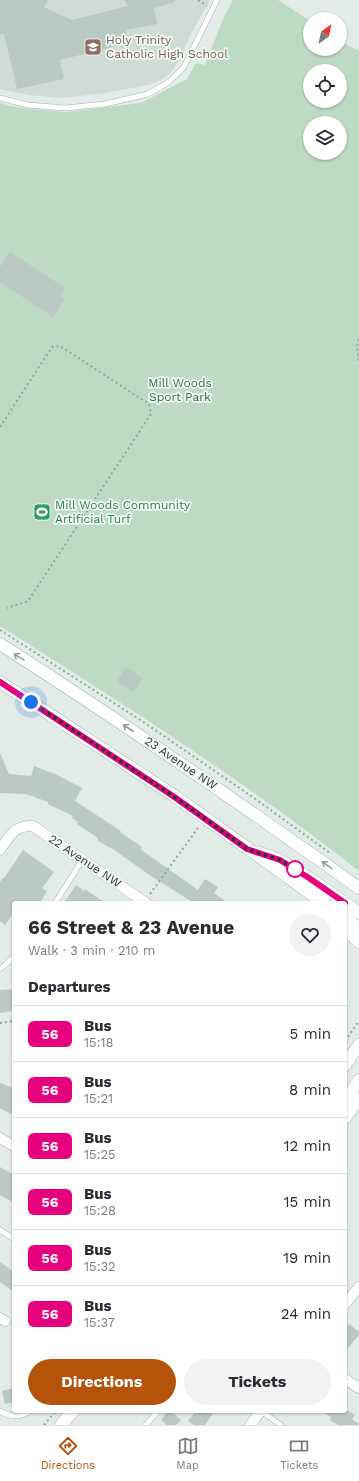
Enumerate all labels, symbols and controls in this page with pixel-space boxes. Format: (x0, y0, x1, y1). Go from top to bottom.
north arrow (303, 12, 347, 56)
map controls (303, 12, 347, 160)
place label: Holy Trinity Catholic High School (106, 33, 228, 61)
school or university icon: Holy Trinity Catholic High School (83, 37, 103, 57)
button: locate (303, 64, 347, 108)
button: layers (303, 116, 347, 160)
park label: Mill Woods Sport Park (148, 376, 212, 404)
place label: Mill Woods Community Artificial Turf (55, 498, 191, 526)
sports icon: Mill Woods Community Artificial Turf (32, 502, 52, 522)
one-way arrow (14, 652, 25, 661)
your location (21, 692, 41, 712)
one-way arrow (123, 724, 134, 732)
street label: 23 Avenue NW (142, 734, 220, 793)
street label: 22 Avenue NW (46, 832, 124, 891)
unlabelled marker (286, 860, 304, 878)
one-way arrow (322, 861, 333, 870)
button: heart (289, 914, 331, 956)
text: 66 Street & 23 Avenue (28, 916, 234, 939)
text: Walk · 3 min · 210 m (28, 943, 155, 958)
text: Departures (28, 978, 111, 996)
text: Bus (84, 1017, 112, 1035)
text: 5 min (290, 1025, 331, 1043)
text: 56 (42, 1026, 58, 1042)
text: 15:18 (84, 1035, 114, 1050)
text: Bus (84, 1073, 112, 1091)
text: 8 min (289, 1081, 331, 1099)
text: 56 (42, 1082, 58, 1098)
text: 15:21 (84, 1091, 113, 1106)
text: Bus (84, 1129, 112, 1147)
text: 12 min (284, 1137, 331, 1155)
text: 56 (42, 1138, 58, 1154)
text: 15:25 (84, 1147, 116, 1162)
text: Bus (84, 1185, 112, 1203)
text: 15 min (284, 1193, 331, 1211)
text: 56 (42, 1194, 58, 1210)
text: 15:28 (84, 1203, 116, 1218)
text: Bus (84, 1241, 112, 1259)
text: 19 min (283, 1249, 331, 1267)
text: 56 (42, 1250, 58, 1266)
text: 15:32 (84, 1259, 116, 1274)
text: Bus (84, 1297, 112, 1315)
text: 24 min (281, 1305, 331, 1323)
text: 56 (42, 1306, 58, 1322)
text: 15:37 (84, 1315, 115, 1330)
button: Directions (28, 1359, 176, 1405)
button: Tickets (184, 1359, 331, 1405)
tab: Directions (41, 1435, 95, 1472)
tab: Map (176, 1435, 199, 1472)
tab: Tickets (280, 1435, 318, 1472)

